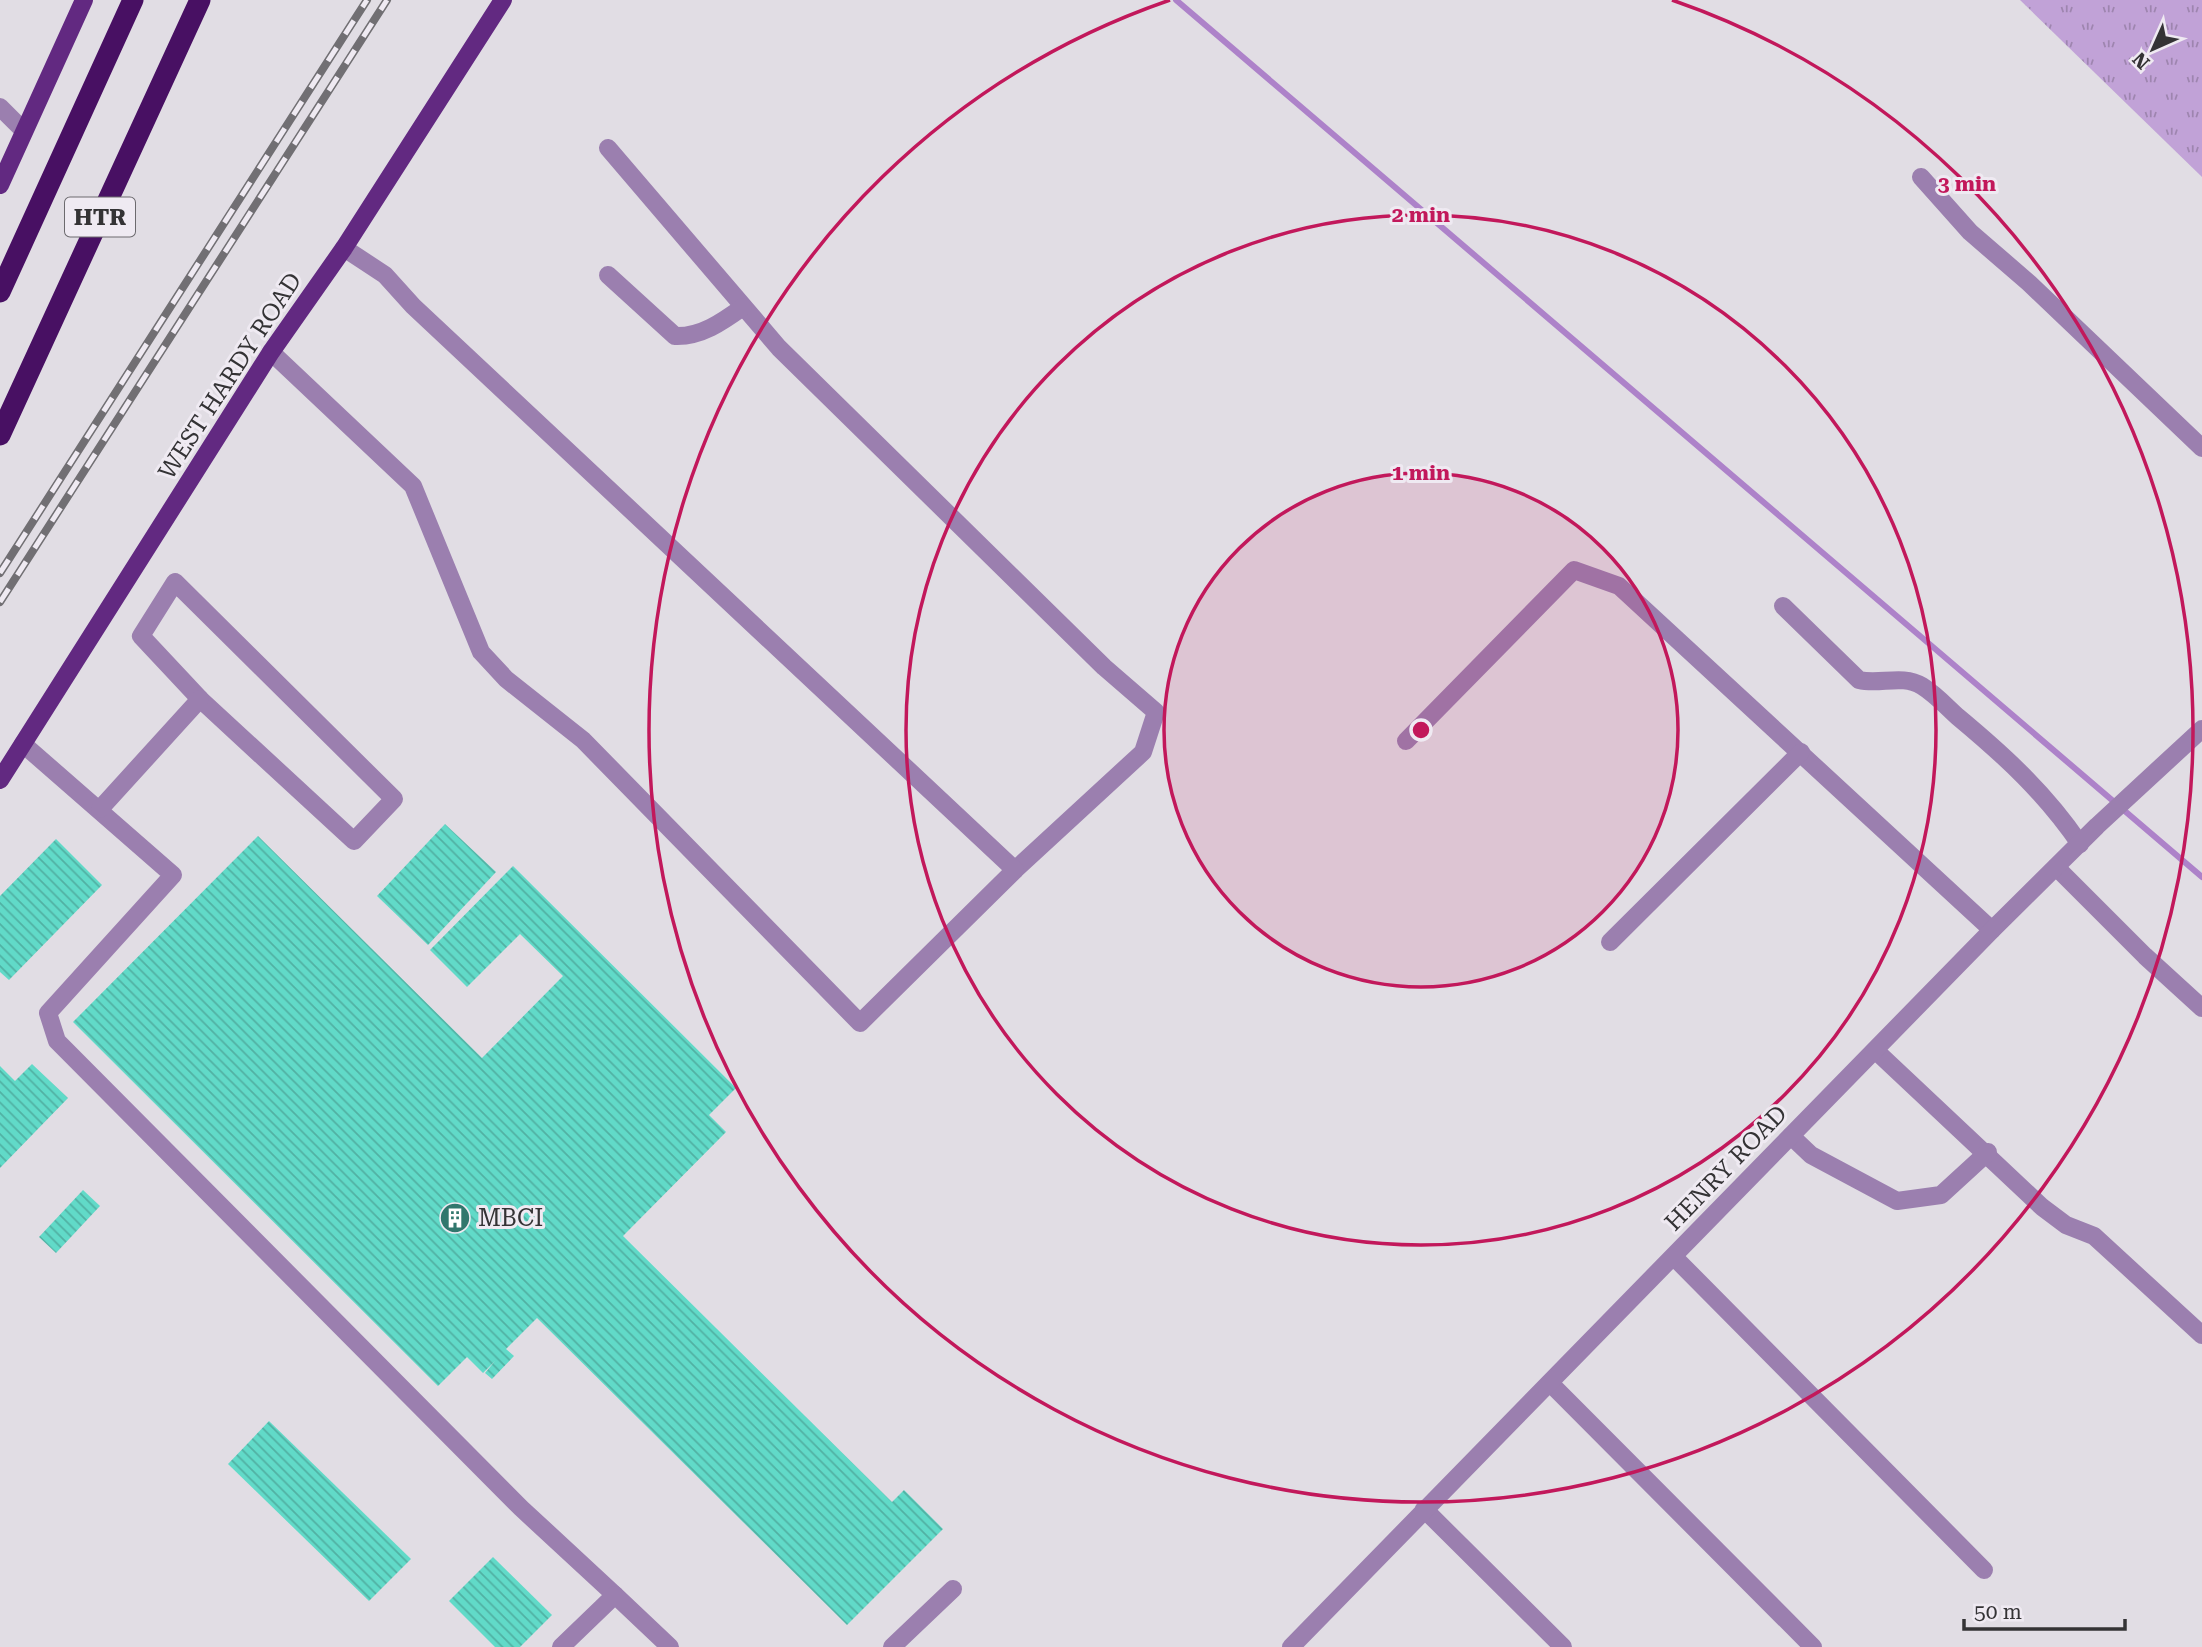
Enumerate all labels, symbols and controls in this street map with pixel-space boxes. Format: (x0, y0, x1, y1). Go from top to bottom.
north arrow (2118, 14, 2188, 84)
text: N (2128, 47, 2155, 74)
text: 3 min (1938, 172, 1996, 196)
road number: HTR (65, 198, 135, 236)
text: 2 min (1392, 203, 1450, 227)
street label: WEST HARDY ROAD (153, 267, 307, 485)
text: 1 min (1392, 461, 1450, 485)
centre of rings (1409, 718, 1433, 742)
street label: HENRY ROAD (1659, 1100, 1793, 1236)
building icon: MBCI (438, 1201, 472, 1235)
place label: MBCI (478, 1204, 543, 1232)
scale bar (1964, 1588, 2125, 1632)
text: 50 m (1974, 1600, 2022, 1624)

